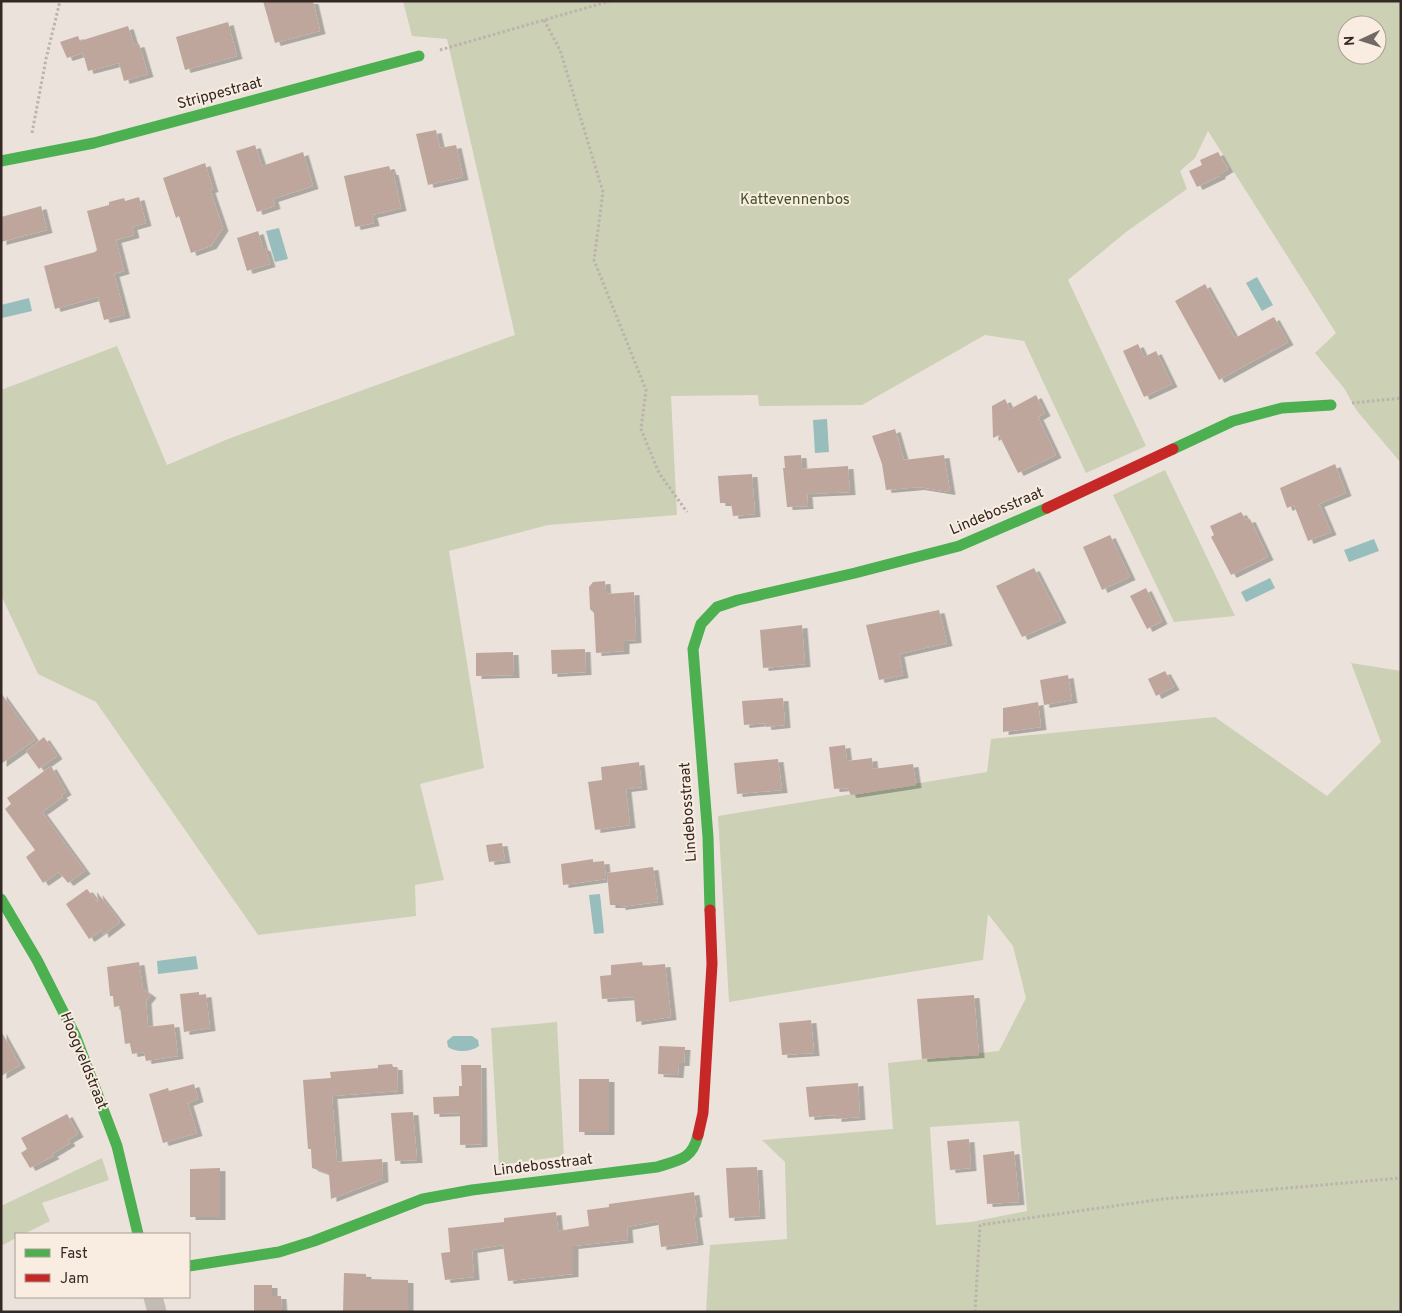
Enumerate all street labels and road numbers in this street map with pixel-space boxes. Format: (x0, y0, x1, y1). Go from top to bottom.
street label: Strippestraat (175, 74, 265, 114)
street label: Lindebosstraat (947, 484, 1047, 540)
street label: Lindebosstraat (676, 761, 702, 863)
street label: Hoogveldstraat (55, 1010, 111, 1112)
street label: Lindebosstraat (492, 1150, 594, 1182)

